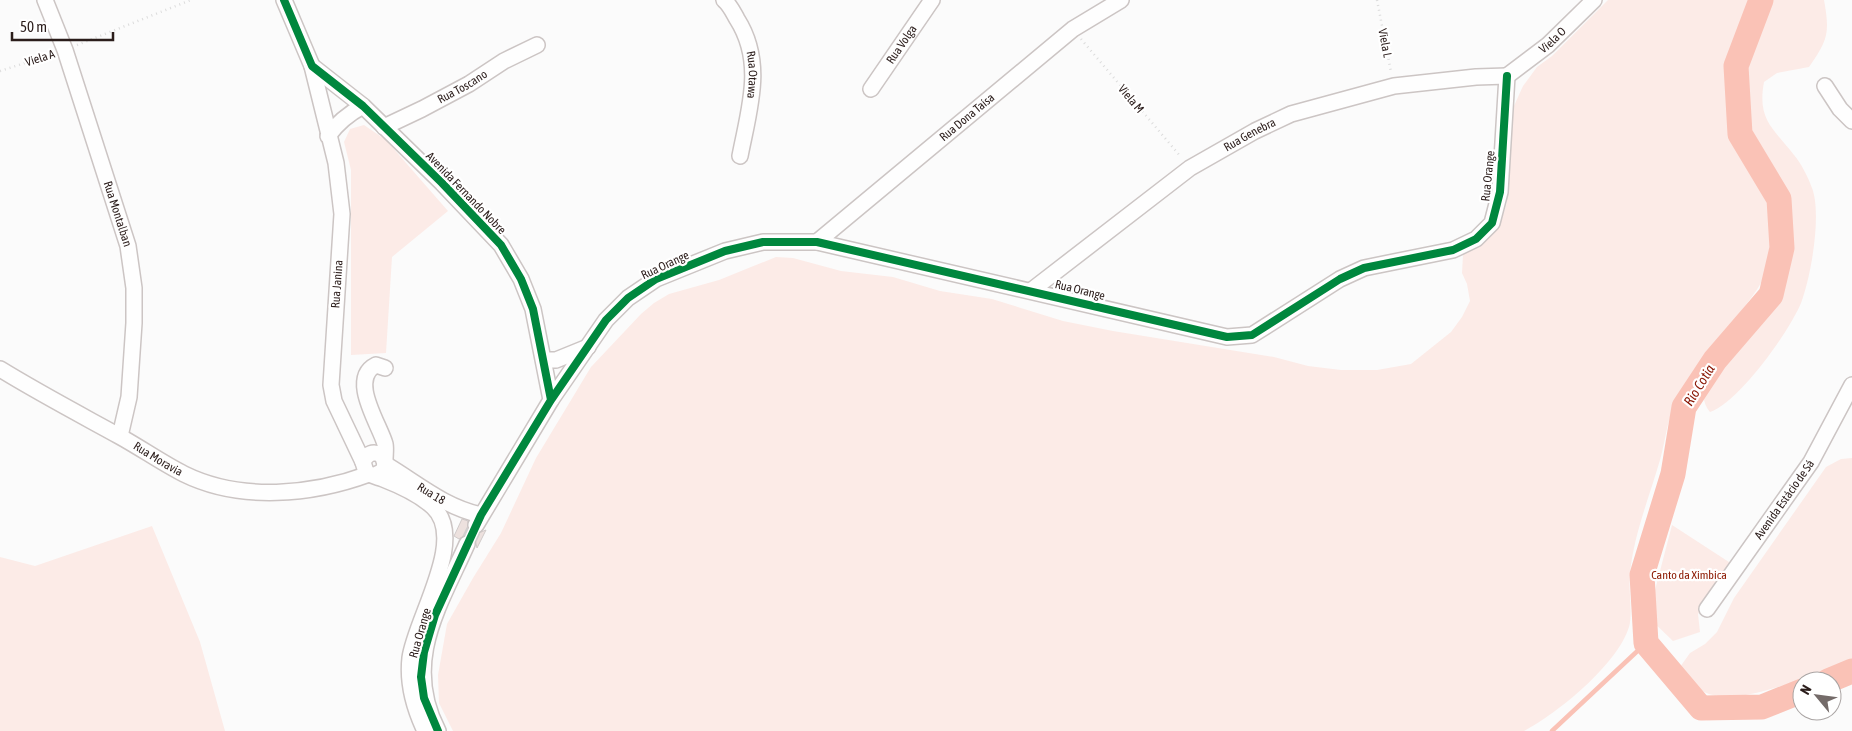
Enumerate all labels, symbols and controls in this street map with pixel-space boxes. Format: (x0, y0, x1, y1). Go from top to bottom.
scale bar (12, 10, 114, 42)
text: 50 m (20, 18, 47, 35)
street label: Rua Volga (883, 22, 920, 66)
street label: Viela O (1536, 24, 1569, 56)
street label: Viela L (1375, 27, 1395, 59)
street label: Viela A (23, 47, 57, 69)
street label: Rua Otawa (743, 50, 760, 100)
street label: Rua Toscano (435, 67, 490, 107)
street label: Viela M (1115, 82, 1147, 116)
street label: Rua Dona Taísa (937, 90, 997, 144)
street label: Rua Genebra (1221, 115, 1278, 154)
street label: Avenida Fernando Nobre (423, 149, 509, 237)
street label: Rua Orange (1478, 150, 1498, 202)
street label: Rua Montalban (101, 179, 135, 248)
street label: Rua Orange (639, 248, 691, 282)
street label: Rua Janina (328, 259, 346, 309)
street label: Rua Orange (1054, 277, 1106, 303)
water label: Rio Cotia (1680, 361, 1718, 408)
street label: Rua Moravia (131, 439, 185, 479)
street label: Avenida Estácio de Sá (1751, 457, 1817, 542)
street label: Rua 18 (415, 480, 448, 508)
park label: Canto da Ximbica (1651, 568, 1727, 582)
street label: Rua Orange (406, 607, 434, 659)
north arrow (1792, 671, 1842, 721)
text: N (1797, 682, 1815, 697)

